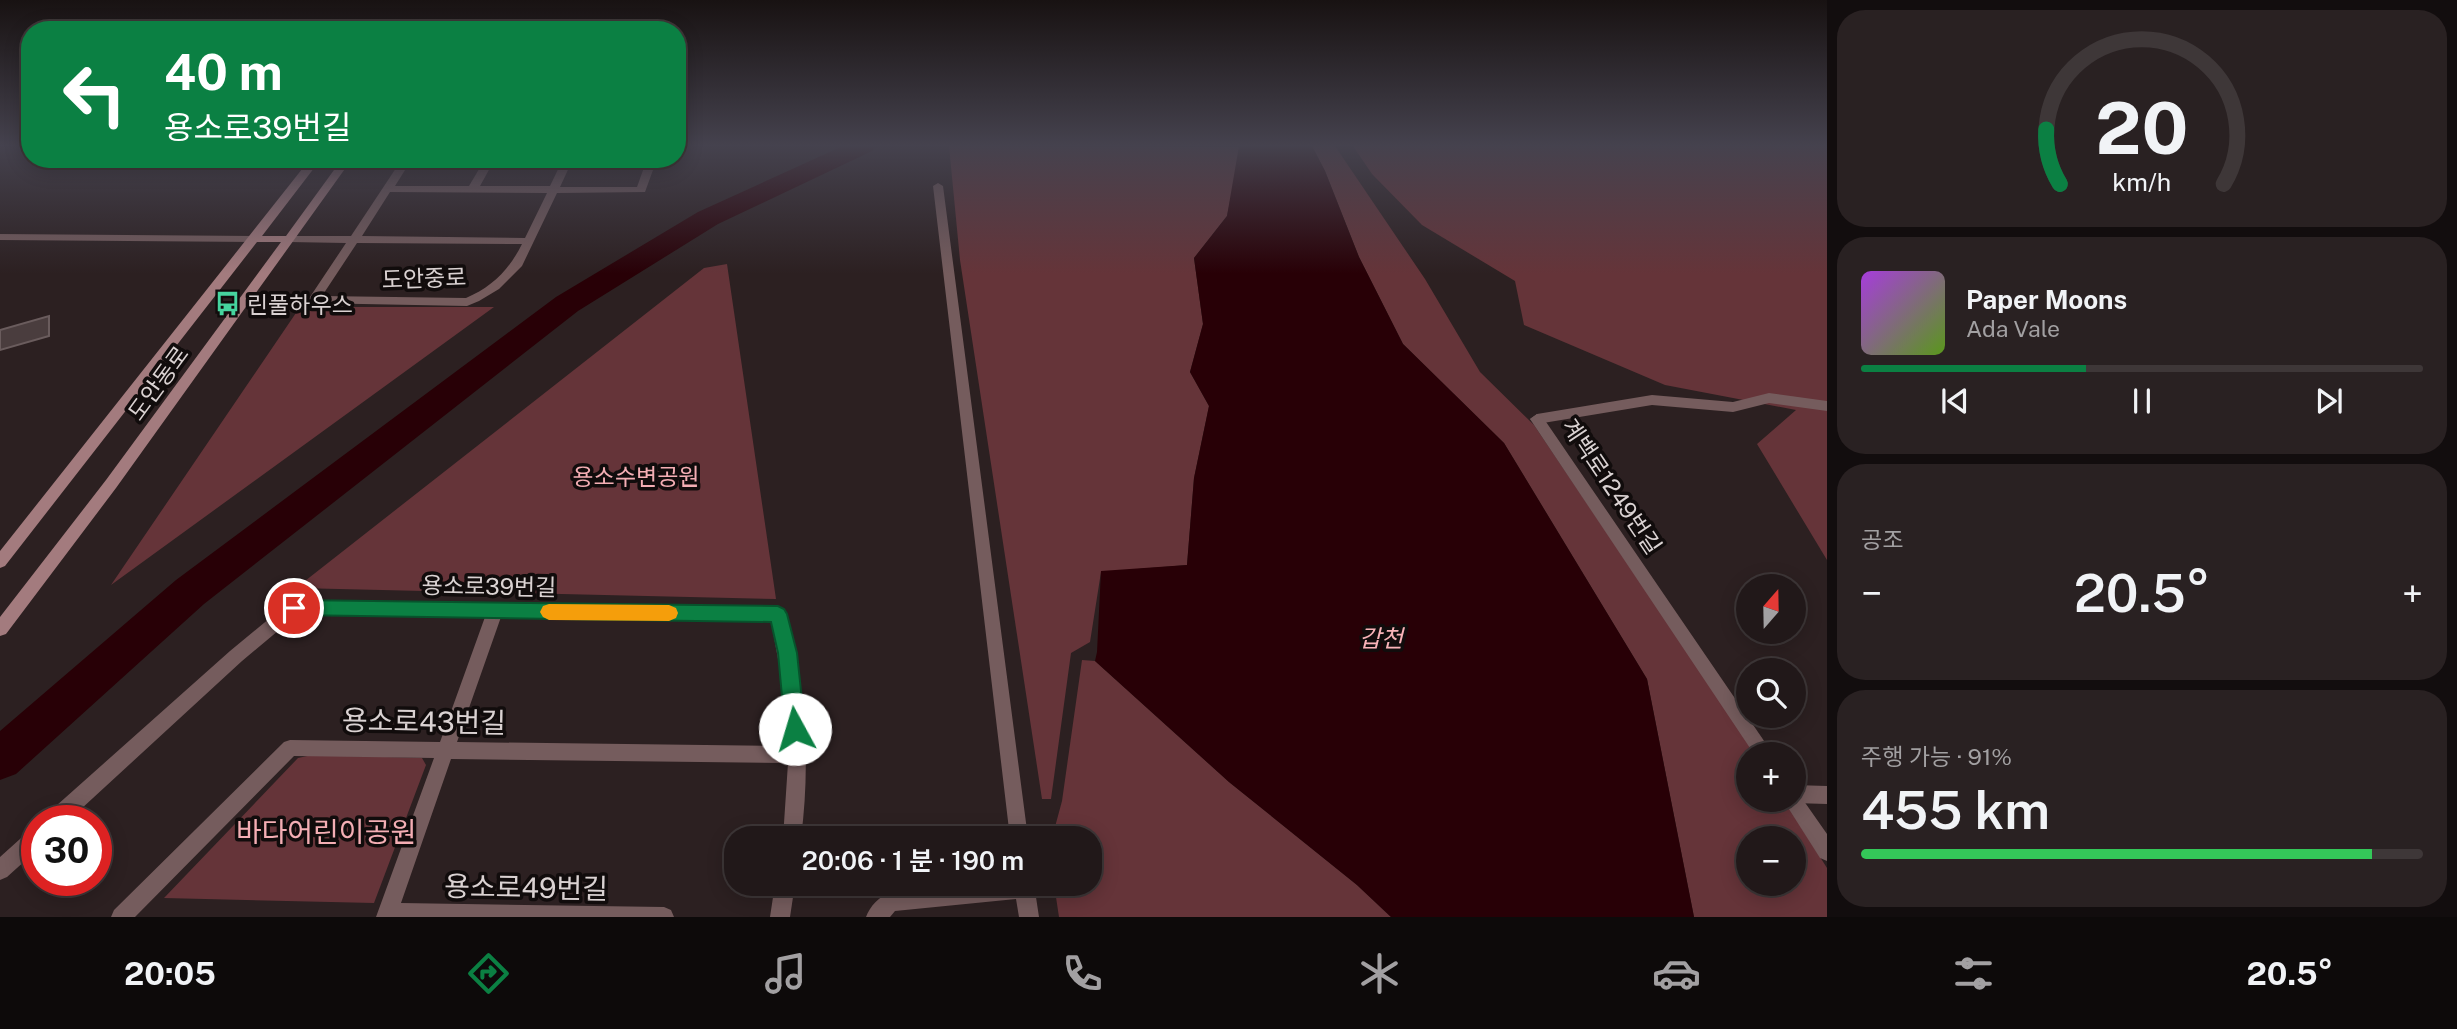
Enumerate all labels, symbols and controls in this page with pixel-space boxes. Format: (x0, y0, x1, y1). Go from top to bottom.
text: 40 m (164, 43, 283, 101)
icon: left (49, 49, 140, 140)
text: 20 (2095, 86, 2189, 171)
text: 용소로39번길 (164, 109, 351, 146)
text: km/h (2113, 167, 2171, 197)
street label: 도안중로 (381, 263, 467, 293)
text: Paper Moons (1966, 284, 2127, 315)
bus stop icon: 린풀하우스 (213, 290, 241, 318)
place label: 린풀하우스 (247, 291, 353, 318)
text: Ada Vale (1966, 315, 2060, 342)
street label: 도안동로 (122, 341, 194, 425)
icon: previous (1936, 382, 1974, 420)
icon: pause (2123, 382, 2161, 420)
icon: next (2310, 382, 2348, 420)
street label: 계백로1249번길 (1557, 413, 1667, 559)
park label: 용소수변공원 (573, 463, 699, 490)
text: 공조 (1861, 526, 1903, 553)
text: 20.5° (2074, 563, 2210, 624)
street label: 용소로39번길 (422, 571, 556, 601)
text: − (1861, 571, 1882, 616)
text: + (2402, 571, 2423, 616)
north arrow (1736, 574, 1806, 644)
map controls (1736, 574, 1806, 896)
pin (264, 578, 324, 638)
icon: arrive (275, 589, 313, 627)
water label: 갑천 (1359, 624, 1406, 652)
button: search (1736, 658, 1806, 728)
position arrow (758, 692, 832, 766)
street label: 용소로43번길 (342, 703, 506, 739)
button: + (1736, 742, 1806, 812)
text: 주행 가능 · 91% (1861, 743, 2012, 770)
text: 455 km (1861, 780, 2050, 841)
speed limit sign: 30 (21, 805, 112, 896)
park label: 바다어린이공원 (236, 815, 416, 848)
button: − (1736, 826, 1806, 896)
text: 20:06 · 1 분 · 190 m (802, 845, 1024, 876)
street label: 용소로49번길 (444, 869, 608, 905)
icon: directions (464, 949, 513, 998)
icon: music (761, 949, 810, 998)
icon: phone (1058, 949, 1107, 998)
icon: climate (1355, 949, 1404, 998)
icon: car (1652, 949, 1701, 998)
icon: filters (1949, 949, 1998, 998)
text: 20:05 (124, 955, 216, 992)
text: 20.5° (2247, 955, 2333, 992)

